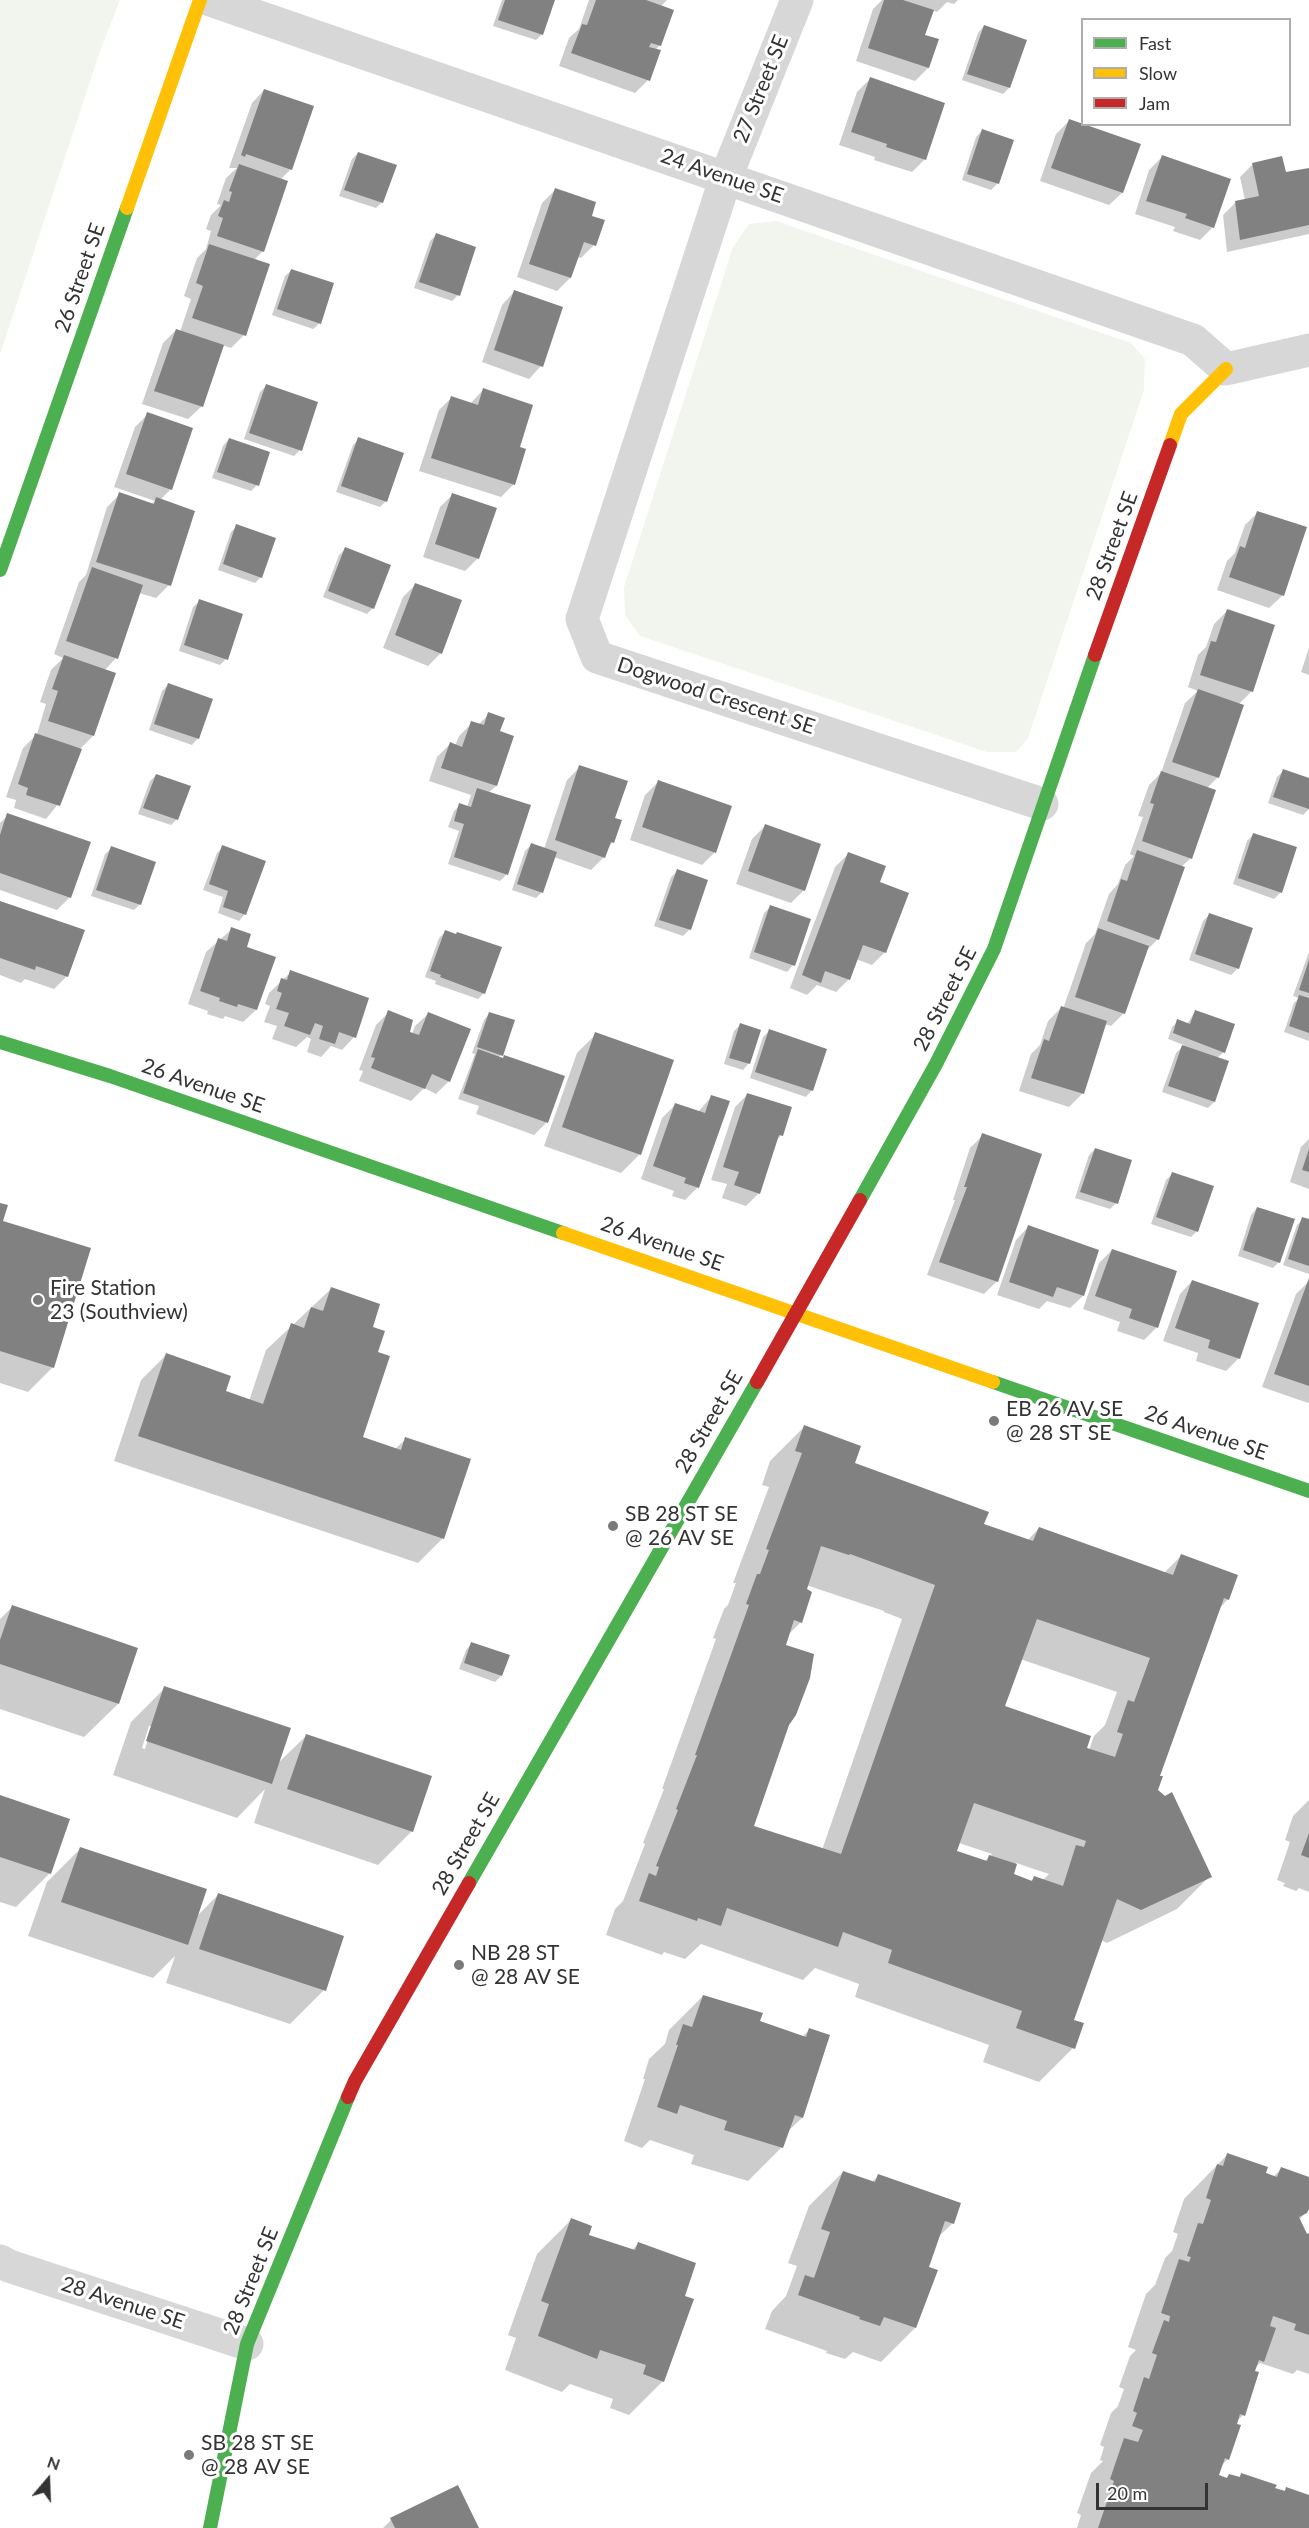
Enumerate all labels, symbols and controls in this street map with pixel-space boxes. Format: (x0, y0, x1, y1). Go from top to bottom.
legend (1081, 18, 1291, 126)
street label: 27 Street SE (728, 31, 794, 147)
text: Fast (1139, 32, 1171, 54)
text: Slow (1139, 62, 1177, 84)
text: Jam (1139, 92, 1170, 114)
street label: 24 Avenue SE (657, 143, 787, 209)
street label: 26 Street SE (50, 220, 110, 336)
street label: 28 Street SE (1081, 488, 1143, 604)
street label: Dogwood Crescent SE (614, 652, 818, 740)
street label: 28 Street SE (908, 943, 982, 1055)
street label: 26 Avenue SE (138, 1053, 268, 1119)
street label: 26 Avenue SE (597, 1211, 727, 1277)
place label: Fire Station 23 (Southview) (50, 1275, 188, 1325)
marker: Fire Station 23 (Southview) (31, 1293, 45, 1307)
street label: 28 Street SE (670, 1366, 748, 1478)
place label: EB 26 AV SE @ 28 ST SE (1006, 1396, 1123, 1446)
street label: 26 Avenue SE (1141, 1400, 1271, 1466)
marker: EB 26 AV SE @ 28 ST SE (987, 1414, 1001, 1428)
place label: SB 28 ST SE @ 26 AV SE (625, 1501, 738, 1551)
marker: SB 28 ST SE @ 26 AV SE (606, 1519, 620, 1533)
street label: 28 Street SE (427, 1788, 505, 1900)
place label: NB 28 ST @ 28 AV SE (471, 1940, 580, 1990)
marker: NB 28 ST @ 28 AV SE (452, 1958, 466, 1972)
street label: 28 Street SE (218, 2223, 284, 2339)
street label: 28 Avenue SE (58, 2271, 188, 2335)
place label: SB 28 ST SE @ 28 AV SE (201, 2430, 314, 2480)
marker: SB 28 ST SE @ 28 AV SE (182, 2448, 196, 2462)
north arrow (18, 2450, 78, 2510)
text: N (45, 2452, 63, 2473)
scale bar (1099, 2471, 1212, 2509)
text: 20 m (1107, 2482, 1147, 2504)

